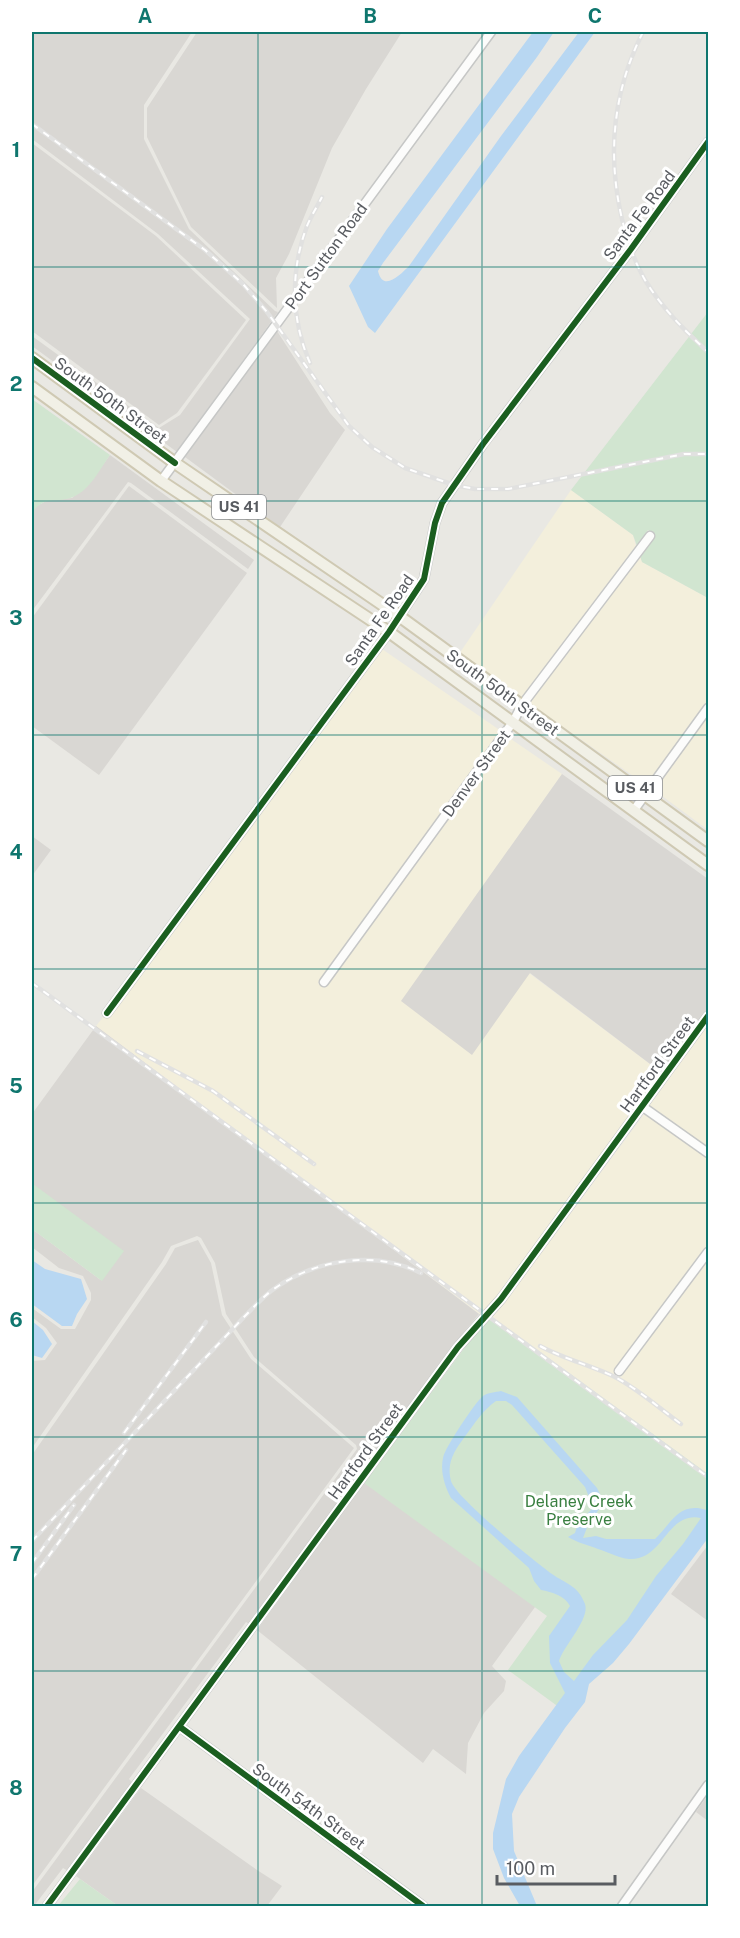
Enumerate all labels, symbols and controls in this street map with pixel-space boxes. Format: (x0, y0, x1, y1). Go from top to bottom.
text: A (138, 4, 152, 28)
text: B (363, 4, 377, 28)
text: C (588, 4, 602, 28)
text: 1 (12, 138, 20, 162)
street label: Santa Fe Road (600, 167, 679, 264)
street label: Port Sutton Road (281, 199, 371, 313)
street label: South 50th Street (51, 353, 171, 448)
text: 2 (10, 372, 22, 396)
road number: US 41 (212, 495, 266, 519)
street label: Santa Fe Road (341, 571, 418, 670)
text: 3 (9, 606, 23, 630)
street label: South 50th Street (443, 645, 563, 740)
street label: Denver Street (438, 726, 514, 821)
road number: US 41 (608, 776, 662, 800)
text: 4 (9, 840, 23, 864)
street label: Hartford Street (616, 1013, 699, 1116)
text: 5 (9, 1074, 23, 1098)
text: 6 (9, 1308, 23, 1332)
street label: Hartford Street (324, 1400, 407, 1503)
park label: Delaney Creek Preserve (525, 1492, 633, 1529)
text: 7 (10, 1542, 22, 1566)
street label: South 54th Street (249, 1759, 369, 1854)
text: 8 (9, 1776, 23, 1800)
scale bar (497, 1848, 616, 1886)
text: 100 m (506, 1858, 555, 1879)

